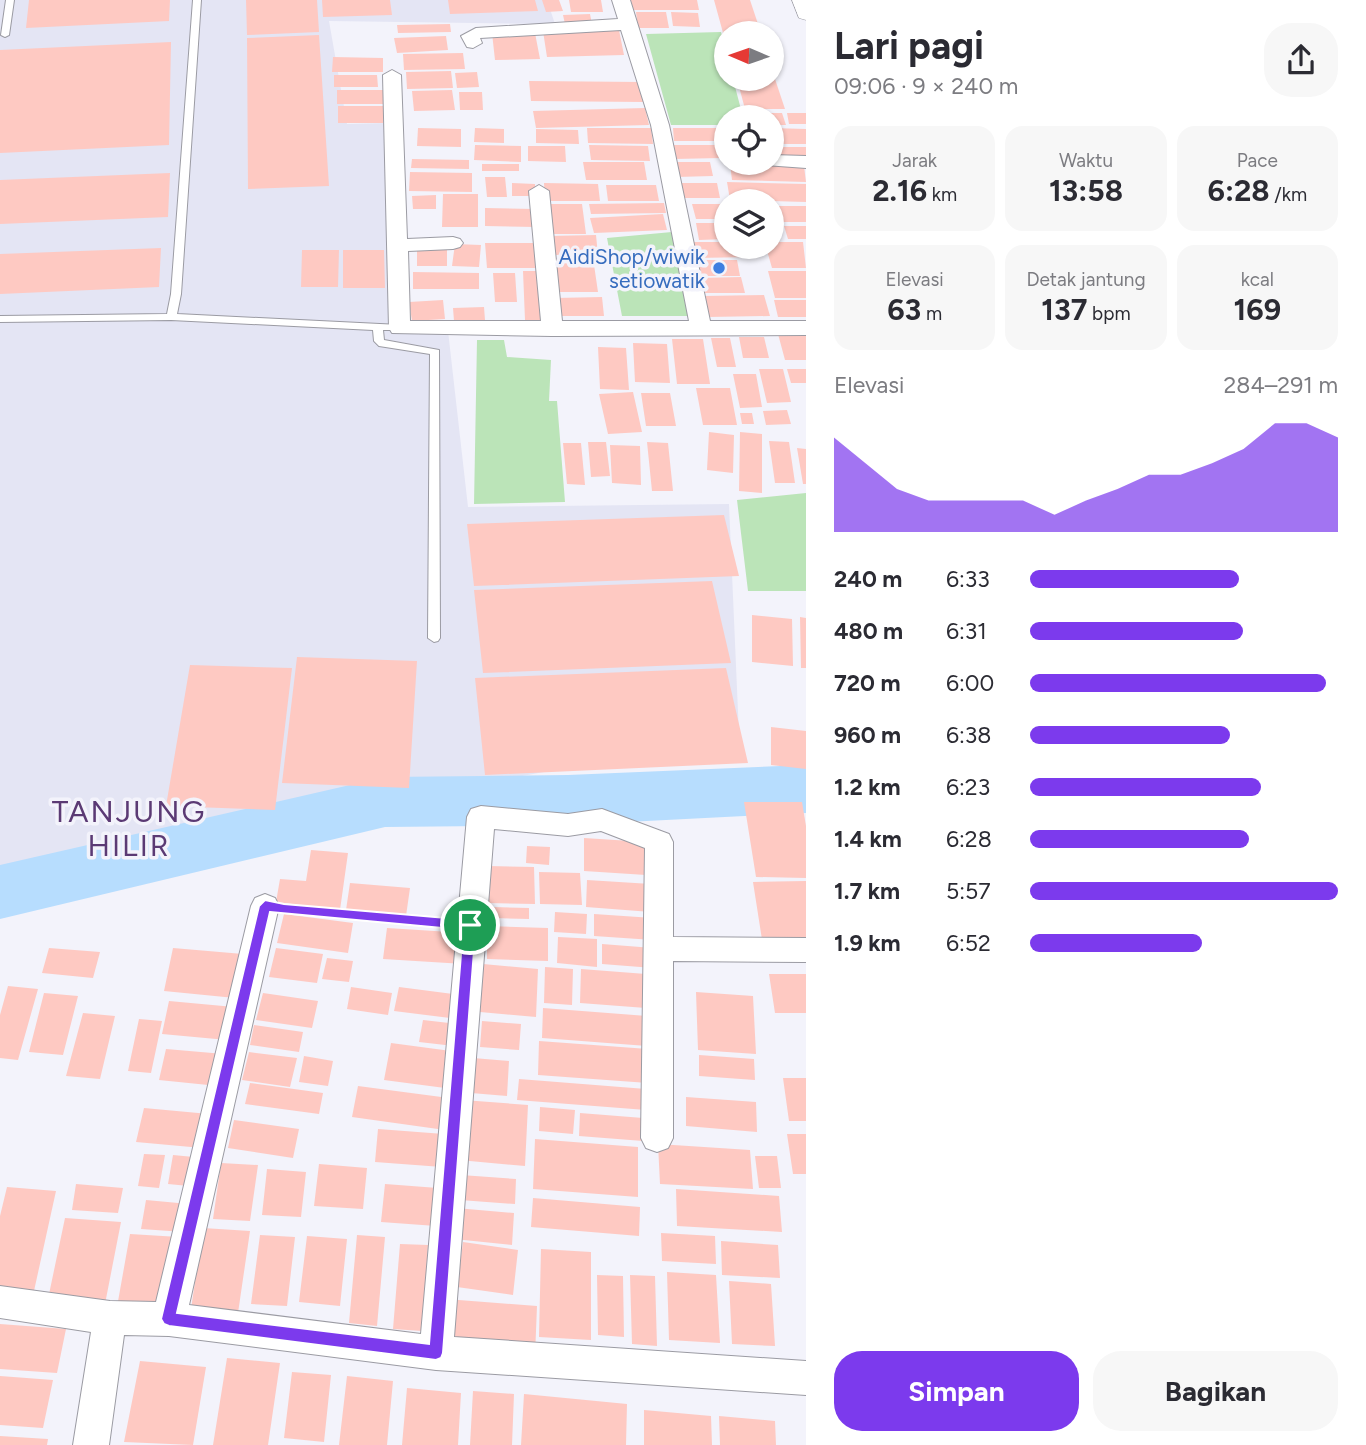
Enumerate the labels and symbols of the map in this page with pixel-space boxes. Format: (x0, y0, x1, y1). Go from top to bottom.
north arrow (714, 21, 784, 91)
place label: AidiShop/wiwik setiowatik (559, 244, 706, 293)
marker: AidiShop/wiwik setiowatik (711, 260, 727, 276)
district label: TANJUNG HILIR (52, 793, 206, 864)
pin (440, 895, 500, 955)

